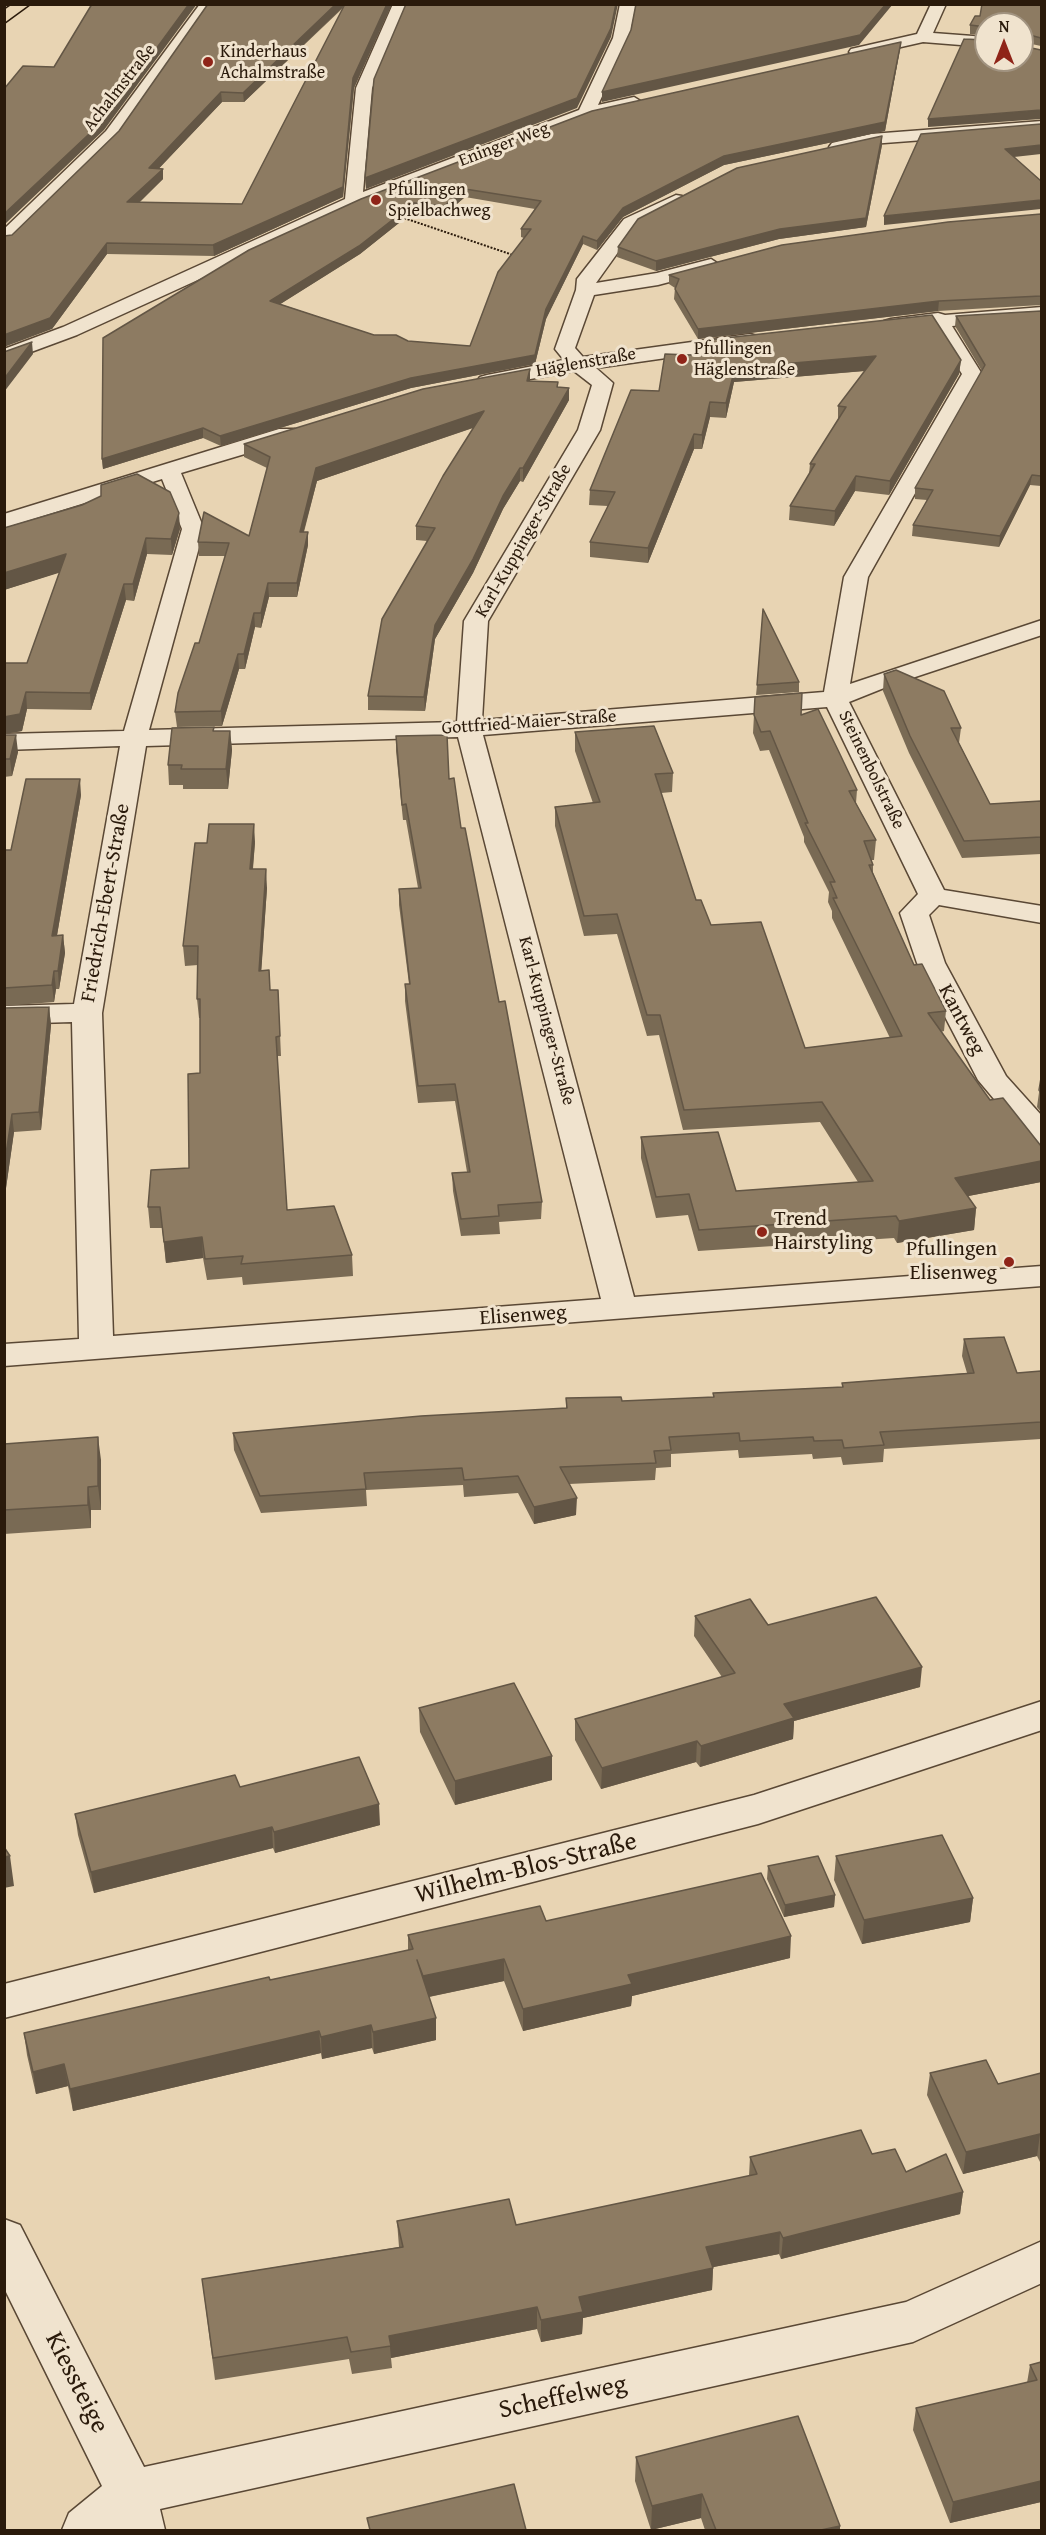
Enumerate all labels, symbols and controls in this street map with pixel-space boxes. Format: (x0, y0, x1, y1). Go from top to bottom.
north arrow (974, 12, 1034, 72)
text: N (999, 14, 1009, 38)
street label: Achalmstraße (79, 40, 161, 136)
place label: Kinderhaus Achalmstraße (220, 41, 325, 84)
marker: Kinderhaus Achalmstraße (201, 55, 215, 69)
street label: Eninger Weg (456, 118, 552, 172)
place label: Pfullingen Spielbachweg (388, 179, 491, 222)
marker: Pfullingen Spielbachweg (369, 193, 383, 207)
place label: Pfullingen Häglenstraße (694, 338, 795, 380)
street label: Häglenstraße (534, 344, 638, 382)
marker: Pfullingen Häglenstraße (675, 352, 689, 366)
street label: Karl-Kuppinger-Straße (471, 460, 577, 622)
street label: Gottfried-Maier-Straße (441, 706, 617, 740)
street label: Steinenbolstraße (833, 707, 909, 833)
street label: Friedrich-Ebert-Straße (76, 802, 136, 1004)
street label: Karl-Kuppinger-Straße (513, 934, 579, 1108)
street label: Kantweg (932, 980, 990, 1060)
place label: Trend Hairstyling (774, 1207, 873, 1257)
marker: Trend Hairstyling (755, 1225, 769, 1239)
place label: Pfullingen Elisenweg (906, 1237, 997, 1287)
marker: Pfullingen Elisenweg (1002, 1255, 1016, 1269)
street label: Elisenweg (479, 1300, 567, 1332)
street label: Wilhelm-Blos-Straße (412, 1826, 640, 1912)
street label: Kiessteige (37, 2327, 115, 2439)
street label: Scheffelweg (496, 2369, 630, 2427)

